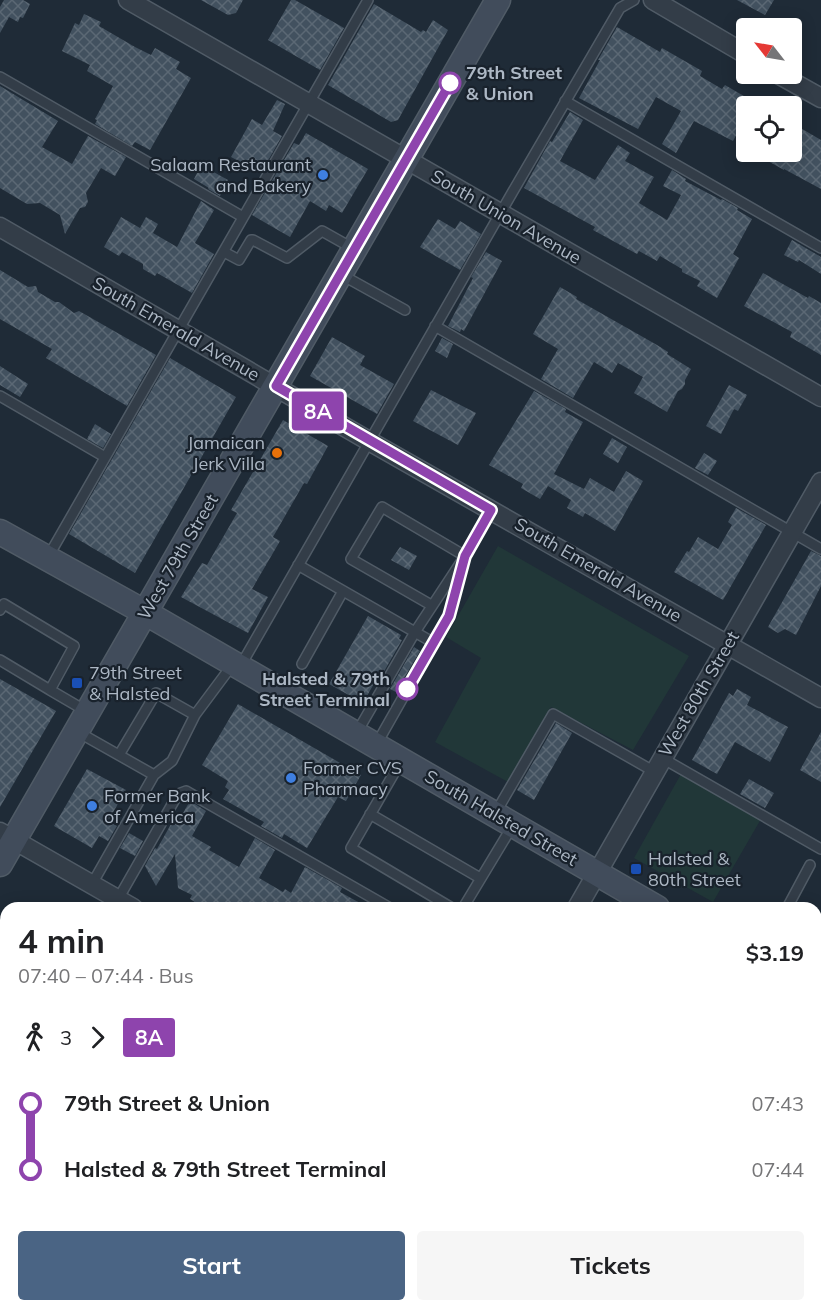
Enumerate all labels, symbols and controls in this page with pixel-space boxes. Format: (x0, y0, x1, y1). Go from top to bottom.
north arrow (736, 18, 802, 84)
map controls (736, 18, 802, 162)
place label: 79th Street & Union (466, 61, 562, 105)
marker: 79th Street & Union (439, 72, 461, 94)
button: locate (736, 96, 802, 162)
place label: Salaam Restaurant and Bakery (150, 153, 311, 197)
street label: South Union Avenue (427, 164, 585, 269)
marker: Salaam Restaurant and Bakery (316, 168, 330, 182)
street label: South Emerald Avenue (89, 271, 264, 386)
line badge: 8A (291, 392, 345, 430)
text: 8A (304, 398, 332, 424)
place label: Jamaican Jerk Villa (187, 431, 265, 475)
marker: Jamaican Jerk Villa (270, 446, 284, 460)
street label: West 79th Street (132, 490, 223, 624)
street label: South Emerald Avenue (511, 512, 686, 627)
street label: West 80th Street (653, 627, 744, 761)
place label: 79th Street & Halsted (89, 661, 182, 705)
place label: Halsted & 79th Street Terminal (259, 667, 390, 711)
marker: 79th Street & Halsted (70, 676, 84, 690)
marker: Halsted & 79th Street Terminal (396, 678, 418, 700)
place label: Former CVS Pharmacy (303, 756, 402, 800)
street label: South Halsted Street (421, 765, 582, 871)
marker: Former CVS Pharmacy (284, 771, 298, 785)
place label: Former Bank of America (104, 784, 211, 828)
marker: Former Bank of America (85, 799, 99, 813)
place label: Halsted & 80th Street (648, 847, 741, 891)
marker: Halsted & 80th Street (629, 862, 643, 876)
text: 4 min (18, 920, 105, 961)
text: $3.19 (746, 939, 804, 967)
text: 07:40 – 07:44 · Bus (18, 963, 194, 988)
icon: walk (18, 1021, 51, 1054)
icon: forward (81, 1021, 114, 1054)
text: 8A (135, 1024, 163, 1050)
text: 3 (60, 1025, 72, 1050)
text: 79th Street & Union (64, 1089, 270, 1117)
text: 07:43 (751, 1091, 804, 1116)
text: Halsted & 79th Street Terminal (64, 1155, 387, 1183)
text: 07:44 (751, 1157, 804, 1182)
button: Start (18, 1231, 405, 1300)
button: Tickets (417, 1231, 804, 1300)

